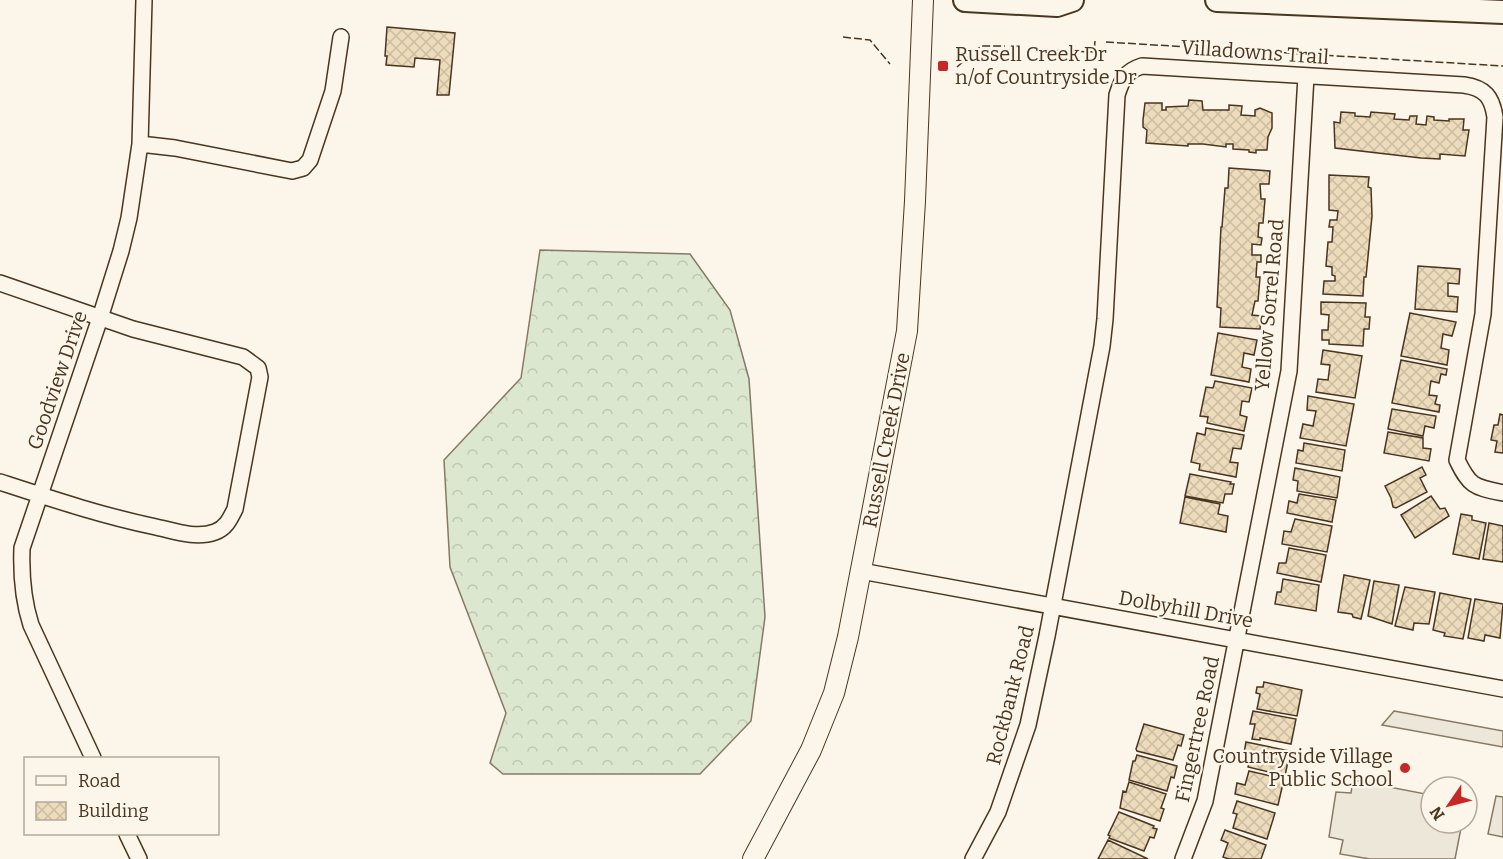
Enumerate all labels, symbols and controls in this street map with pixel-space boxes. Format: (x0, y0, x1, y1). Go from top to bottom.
street label: Villadowns Trail (1180, 35, 1330, 69)
place label: Russell Creek Dr n/of Countryside Dr (955, 42, 1137, 89)
marker: Russell Creek Dr n/of Countryside Dr (936, 59, 950, 73)
street label: Yellow Sorrel Road (1250, 218, 1288, 392)
street label: Goodview Drive (22, 307, 92, 453)
street label: Russell Creek Drive (857, 350, 915, 530)
street label: Dolbyhill Drive (1117, 585, 1255, 633)
street label: Rockbank Road (981, 623, 1039, 767)
street label: Fingertree Road (1170, 654, 1224, 804)
place label: Countryside Village Public School (1212, 744, 1393, 791)
legend (24, 757, 219, 835)
marker: Countryside Village Public School (1398, 761, 1412, 775)
text: Road (78, 770, 121, 792)
north arrow (1419, 775, 1479, 835)
text: Building (78, 800, 149, 822)
text: N (1426, 803, 1448, 824)

